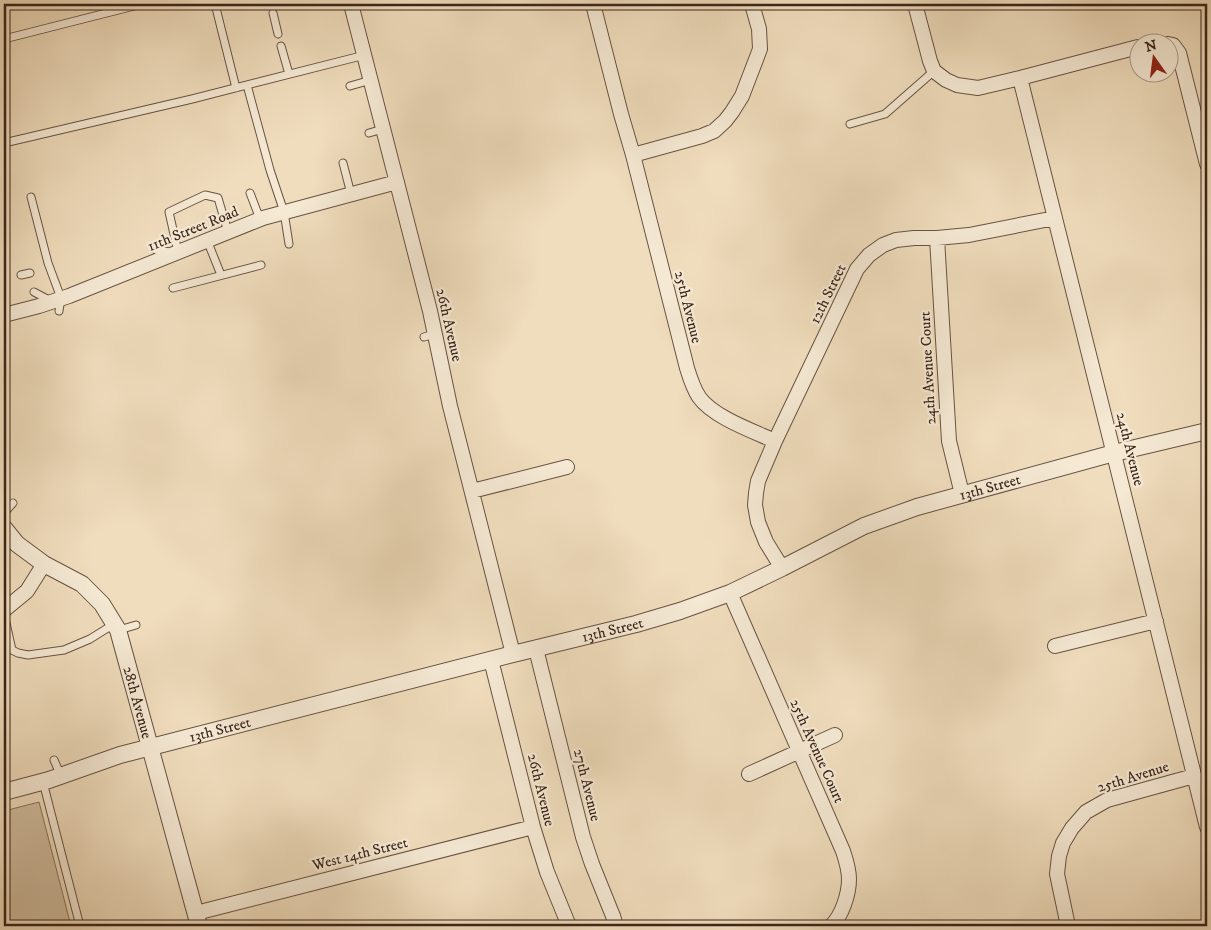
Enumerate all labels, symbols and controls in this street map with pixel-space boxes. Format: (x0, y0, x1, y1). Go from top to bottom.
north arrow (1128, 32, 1178, 82)
text: N (1143, 36, 1159, 56)
street label: 11th Street Road (145, 202, 242, 256)
street label: 12th Street (805, 261, 851, 327)
street label: 25th Avenue (670, 269, 706, 345)
street label: 26th Avenue (431, 287, 467, 363)
street label: 24th Avenue Court (916, 311, 940, 425)
street label: 24th Avenue (1112, 410, 1148, 488)
street label: 13th Street (957, 470, 1023, 504)
street label: 13th Street (580, 613, 646, 646)
street label: 28th Avenue (119, 664, 157, 741)
street label: 25th Avenue Court (786, 696, 849, 806)
street label: 13th Street (187, 712, 253, 746)
street label: 27th Avenue (569, 747, 605, 823)
street label: 26th Avenue (523, 752, 559, 828)
street label: 25th Avenue (1095, 757, 1171, 797)
street label: West 14th Street (309, 833, 410, 875)

